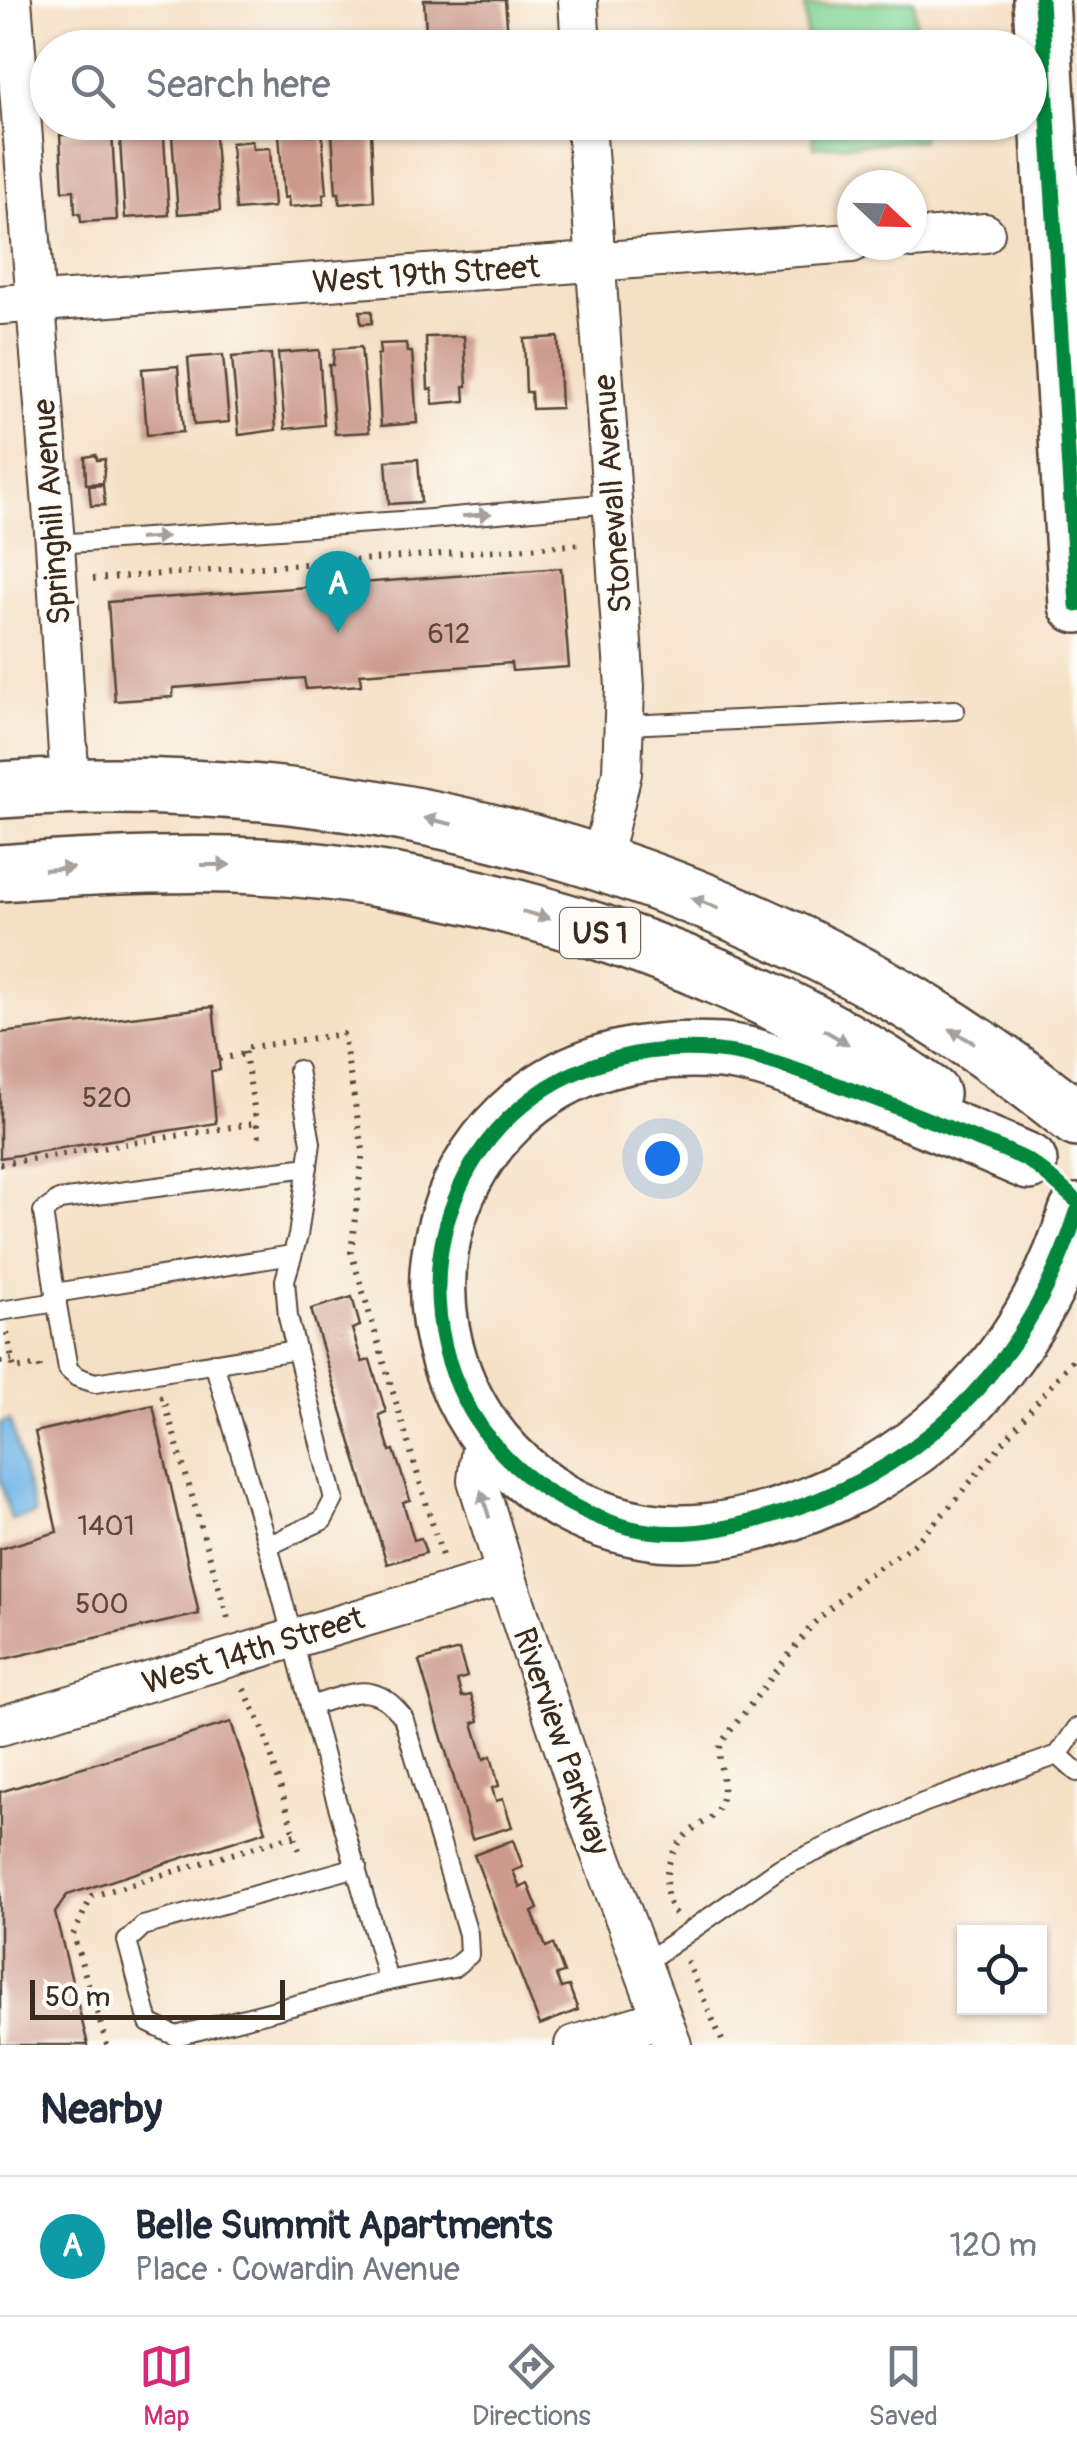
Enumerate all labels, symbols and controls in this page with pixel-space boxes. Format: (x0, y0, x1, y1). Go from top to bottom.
search box (30, 30, 1047, 140)
icon: search (65, 58, 120, 113)
text: Search here (145, 61, 331, 109)
north arrow (837, 170, 927, 260)
street label: West 19th Street (311, 247, 541, 303)
street label: Stonewall Avenue (585, 373, 641, 615)
street label: Springhill Avenue (24, 397, 80, 626)
one-way arrow (461, 507, 493, 523)
one-way arrow (137, 529, 169, 545)
pin: A (306, 550, 370, 633)
house number: 612 (428, 617, 470, 652)
one-way arrow (422, 813, 453, 828)
one-way arrow (200, 857, 232, 873)
one-way arrow (44, 861, 76, 877)
one-way arrow (689, 894, 719, 910)
one-way arrow (521, 908, 552, 923)
road number: US 1 (560, 908, 640, 958)
one-way arrow (948, 1027, 975, 1046)
one-way arrow (822, 1028, 851, 1045)
house number: 520 (82, 1081, 132, 1116)
your location (637, 1133, 688, 1184)
one-way arrow (477, 1488, 492, 1519)
house number: 1401 (77, 1509, 135, 1544)
house number: 500 (75, 1587, 129, 1622)
street label: West 14th Street (137, 1598, 369, 1704)
street label: Riverview Parkway (504, 1623, 619, 1860)
map controls (957, 1925, 1047, 2015)
button: locate (957, 1925, 1047, 2015)
scale bar (30, 1975, 285, 2020)
text: 50 m (45, 1980, 110, 2015)
text: Nearby (40, 2084, 162, 2136)
text: Belle Summit Apartments (135, 2202, 553, 2250)
text: A (62, 2226, 83, 2266)
text: 120 m (949, 2226, 1037, 2266)
text: Place · Cowardin Avenue (135, 2250, 460, 2290)
tab: Map (139, 2339, 194, 2434)
tab: Directions (472, 2339, 591, 2434)
tab: Saved (869, 2339, 938, 2434)

